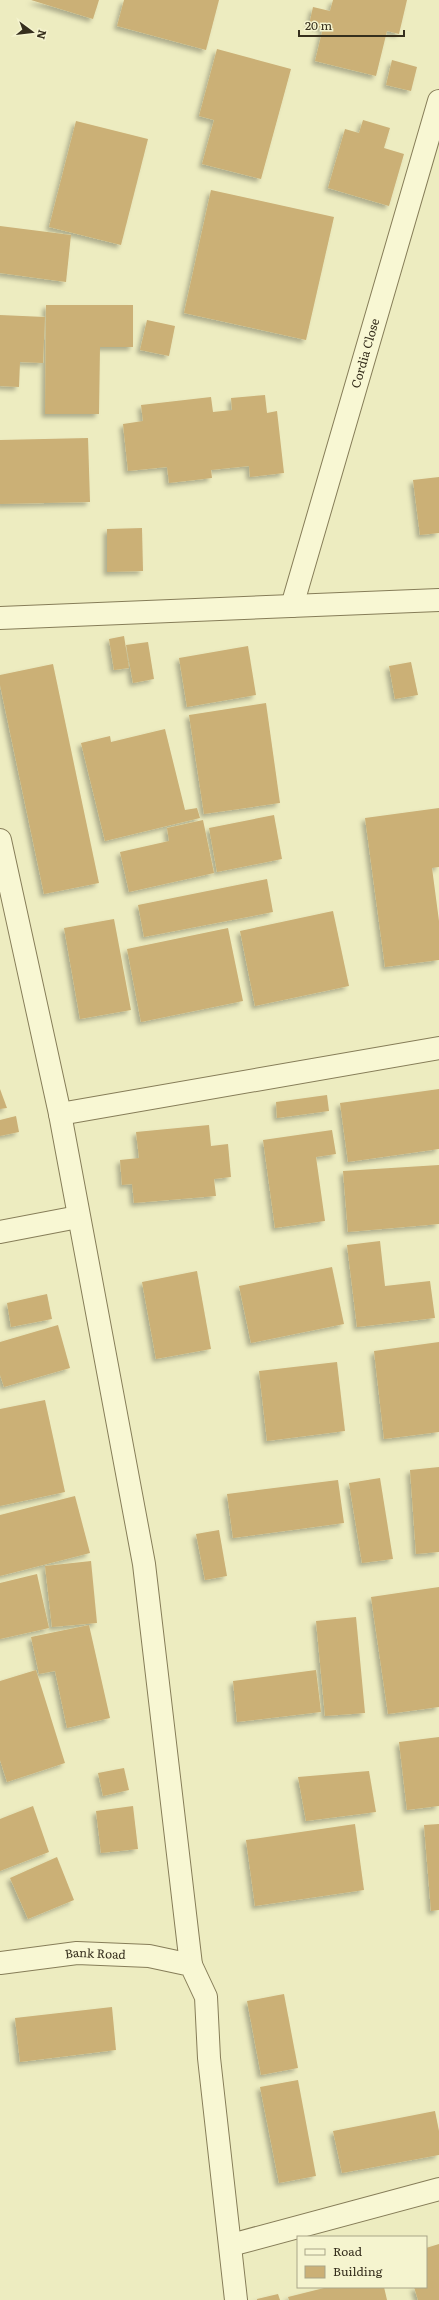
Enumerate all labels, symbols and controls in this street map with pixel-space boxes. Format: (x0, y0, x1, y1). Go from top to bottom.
north arrow (12, 12, 52, 52)
scale bar (299, 12, 404, 38)
text: 20 m (305, 16, 332, 34)
text: N (34, 28, 52, 41)
street label: Cordia Close (346, 316, 383, 390)
street label: Bank Road (64, 1943, 127, 1963)
legend (297, 2236, 427, 2288)
text: Road (333, 2242, 363, 2260)
text: Building (333, 2262, 383, 2280)

